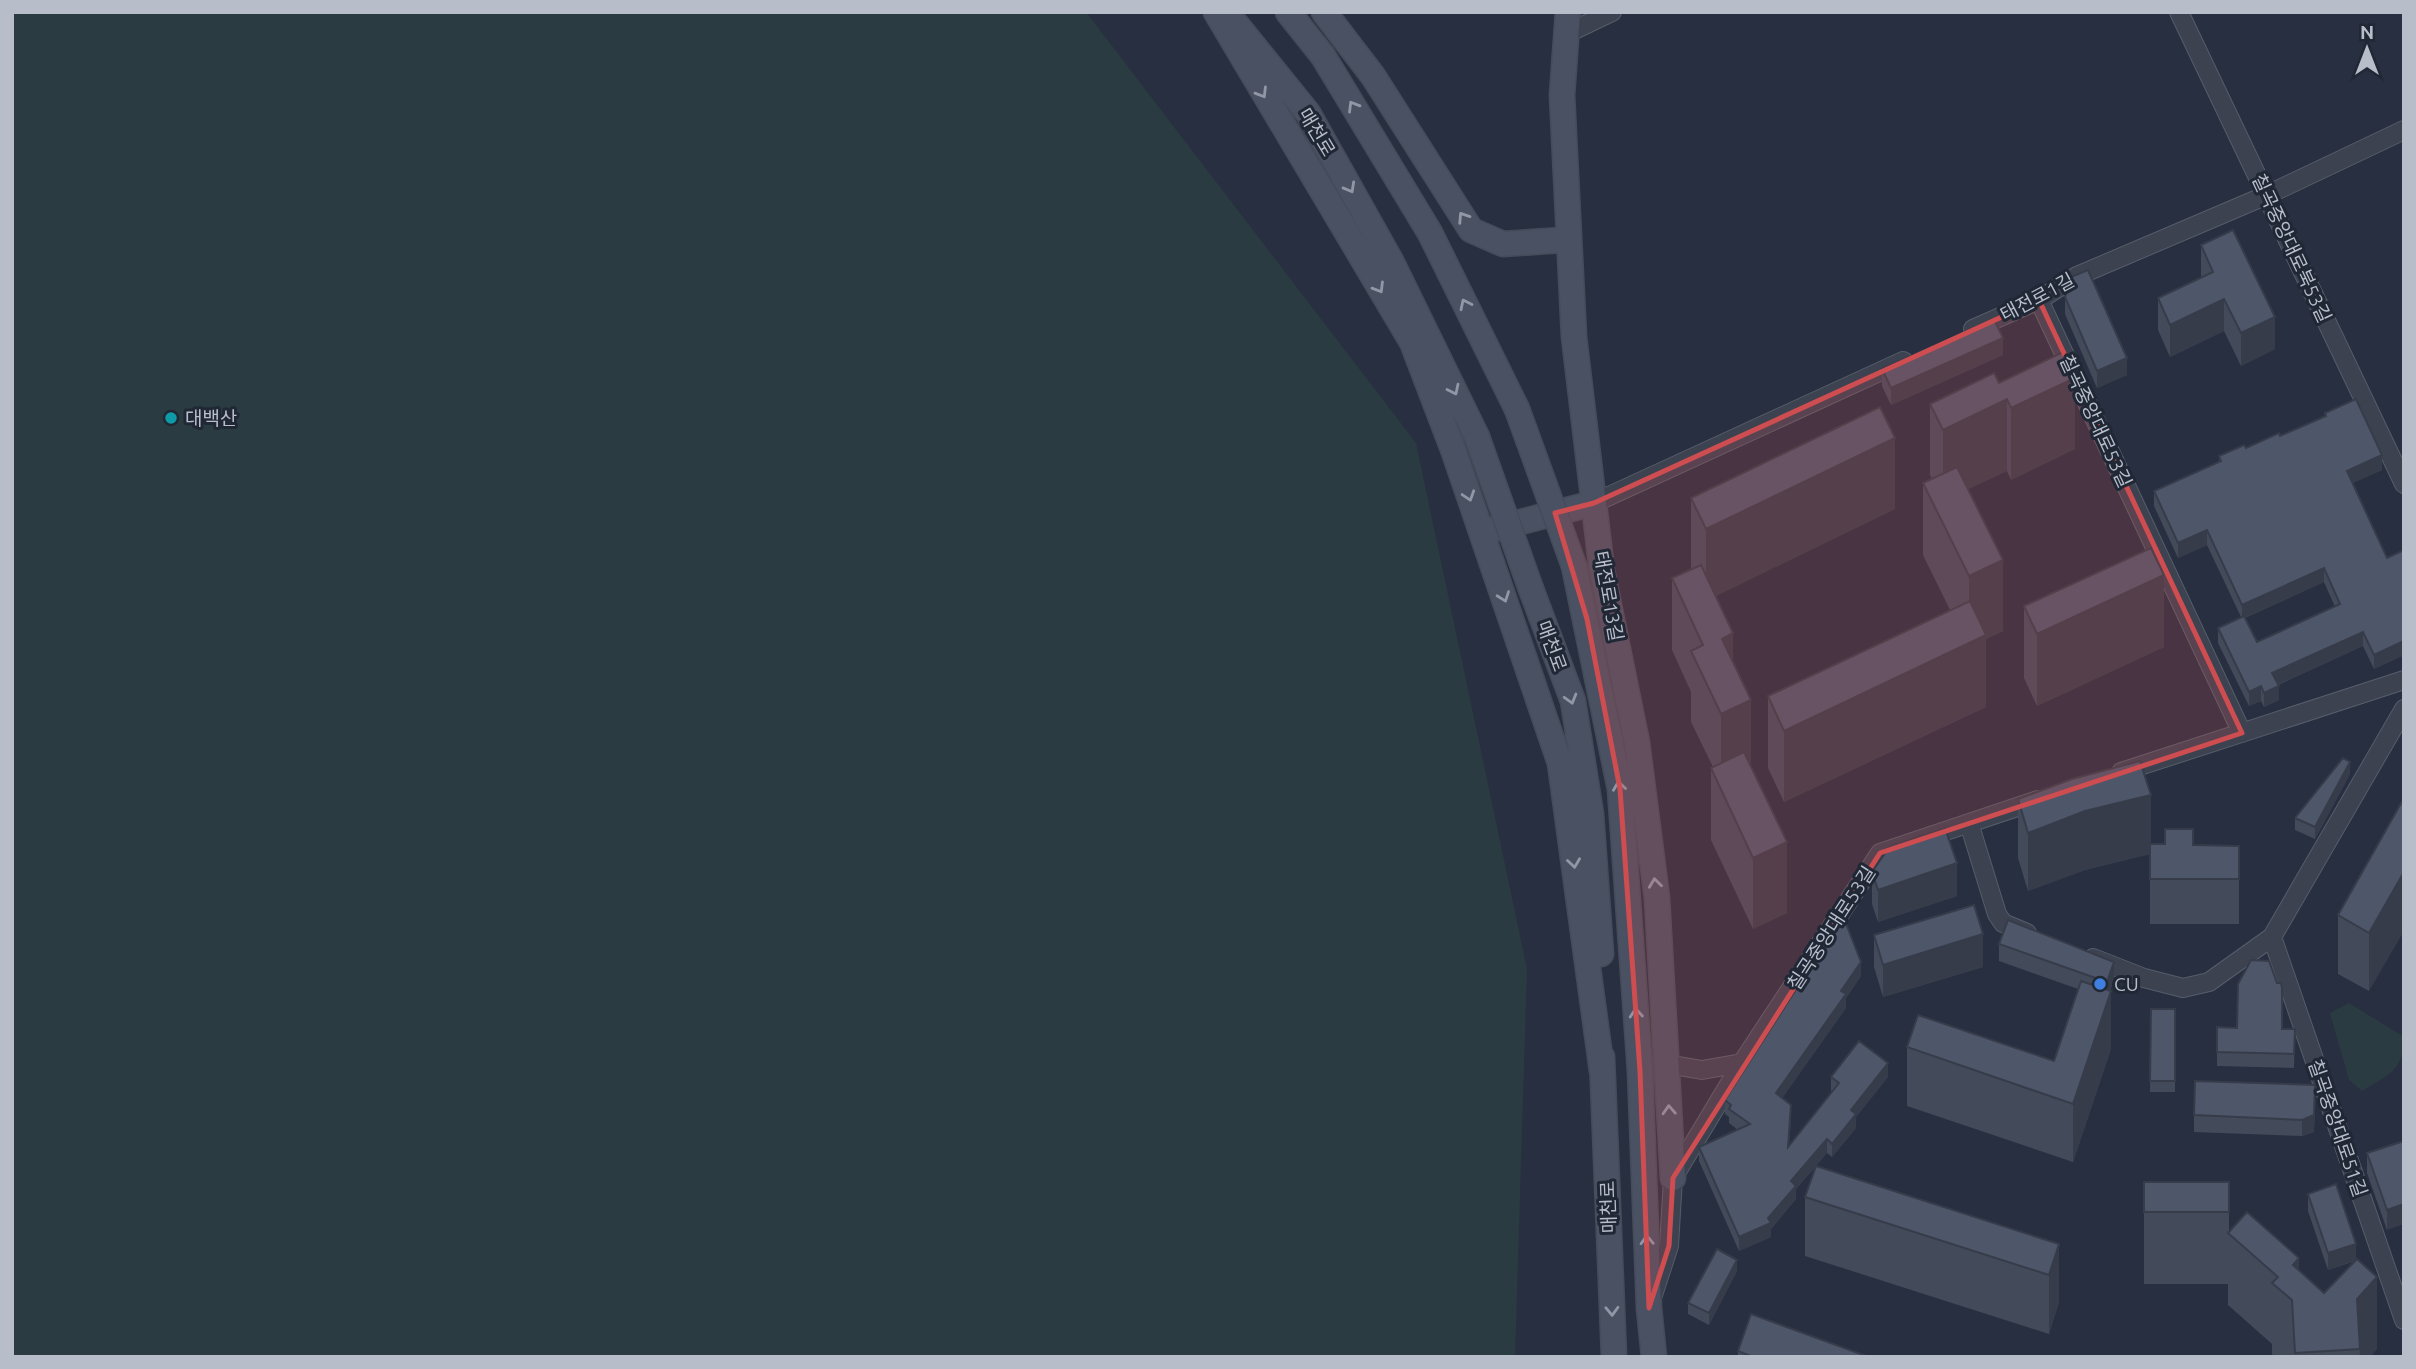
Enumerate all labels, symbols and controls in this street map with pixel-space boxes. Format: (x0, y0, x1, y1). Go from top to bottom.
north arrow (2332, 14, 2402, 84)
text: N (2360, 21, 2374, 43)
one-way arrow (1254, 85, 1267, 98)
one-way arrow (1349, 101, 1362, 114)
street label: 매천로 (1294, 104, 1340, 160)
street label: 칠곡중앙대로북53길 (2248, 170, 2336, 326)
one-way arrow (1342, 181, 1355, 194)
one-way arrow (1458, 212, 1471, 225)
street label: 태전로1길 (1996, 268, 2078, 326)
one-way arrow (1371, 280, 1384, 293)
one-way arrow (1460, 299, 1474, 311)
street label: 칠곡중앙대로53길 (2056, 351, 2136, 491)
one-way arrow (1446, 383, 1460, 395)
place label: 대백산 (185, 407, 237, 429)
marker: 대백산 (163, 410, 179, 426)
one-way arrow (1460, 490, 1475, 502)
street label: 태전로13길 (1590, 549, 1628, 643)
one-way arrow (1496, 590, 1510, 602)
street label: 매천로 (1533, 618, 1571, 674)
one-way arrow (1563, 693, 1577, 705)
one-way arrow (1612, 780, 1627, 792)
one-way arrow (1566, 857, 1581, 869)
street label: 칠곡중앙대로53길 (1783, 862, 1879, 994)
one-way arrow (1647, 877, 1662, 889)
place label: CU (2114, 973, 2139, 995)
marker: CU (2092, 976, 2108, 992)
one-way arrow (1629, 1007, 1644, 1018)
street label: 칠곡중앙대로51길 (2304, 1056, 2372, 1200)
one-way arrow (1662, 1104, 1677, 1115)
street label: 매천로 (1596, 1180, 1620, 1234)
one-way arrow (1639, 1234, 1654, 1245)
one-way arrow (1604, 1306, 1619, 1317)

